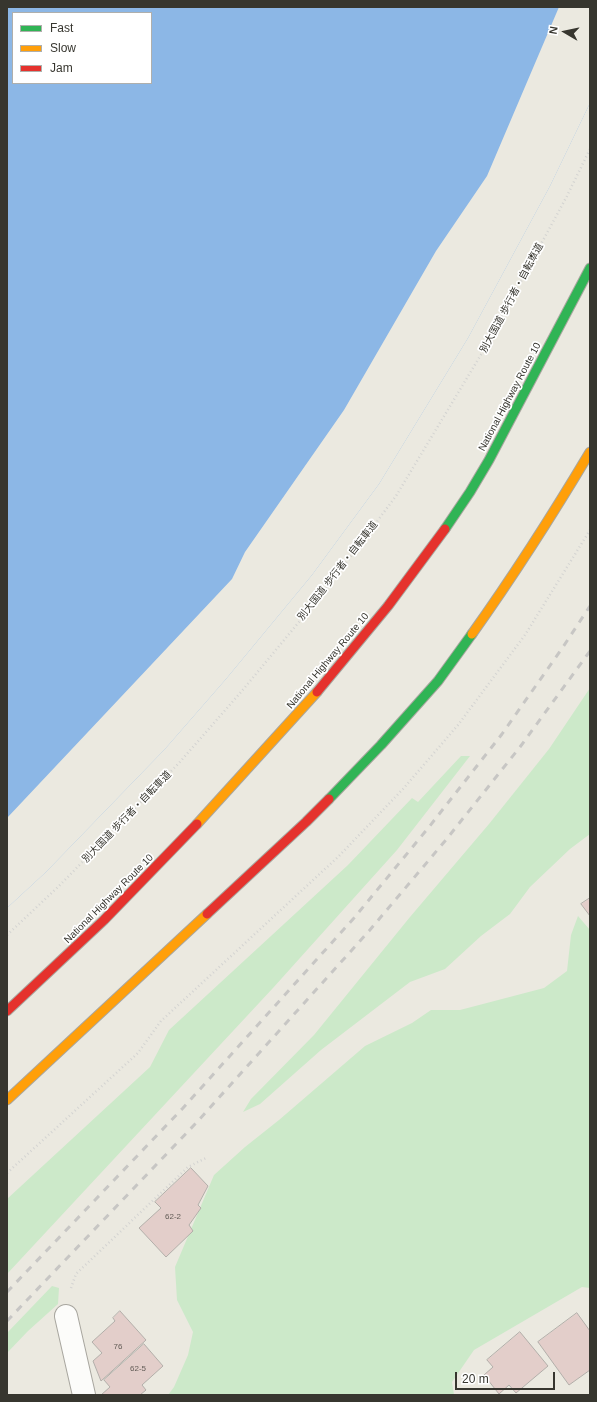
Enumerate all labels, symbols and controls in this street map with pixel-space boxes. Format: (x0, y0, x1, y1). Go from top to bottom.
legend (12, 12, 152, 84)
north arrow (545, 12, 585, 52)
text: Fast (50, 21, 73, 35)
text: N (547, 25, 560, 35)
text: Slow (50, 41, 76, 55)
text: Jam (50, 61, 73, 75)
street label: 別大国道 歩行者・自転車道 (478, 241, 546, 355)
street label: National Highway Route 10 (476, 341, 544, 453)
street label: 別大国道 歩行者・自転車道 (295, 519, 381, 623)
street label: National Highway Route 10 (284, 611, 372, 711)
street label: 別大国道 歩行者・自転車道 (80, 769, 174, 865)
street label: National Highway Route 10 (62, 852, 156, 946)
house number: 62-2 (165, 1212, 181, 1222)
house number: 76 (114, 1342, 122, 1352)
house number: 62-5 (130, 1364, 146, 1374)
scale bar (457, 1364, 557, 1390)
text: 20 m (462, 1372, 489, 1386)

